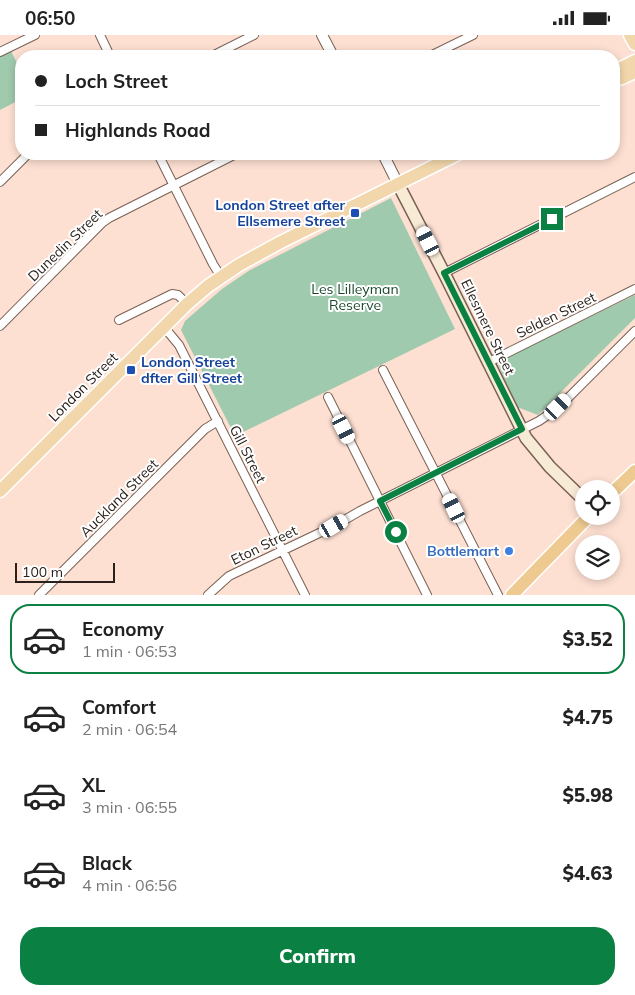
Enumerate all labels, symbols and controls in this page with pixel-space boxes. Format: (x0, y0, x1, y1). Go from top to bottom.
text: 06:50 (25, 6, 75, 30)
text: Loch Street (65, 69, 168, 93)
text: Highlands Road (65, 118, 211, 142)
place label: London Street after Ellsemere Street (215, 196, 346, 230)
street label: Dunedin Street (24, 205, 106, 285)
marker: London Street after Ellsemere Street (349, 207, 361, 219)
route end (541, 208, 563, 230)
car (414, 224, 441, 258)
street label: Ellesmere Street (457, 276, 519, 378)
park label: Les Lilleyman Reserve (311, 280, 399, 314)
street label: Selden Street (513, 288, 599, 342)
street label: London Street (45, 348, 122, 425)
place label: London Street dfter Gill Street (141, 353, 243, 387)
marker: London Street dfter Gill Street (125, 364, 137, 376)
car (542, 391, 573, 423)
car (330, 412, 357, 446)
street label: Gill Street (226, 422, 270, 486)
street label: Auckland Street (76, 455, 162, 541)
map controls (575, 480, 620, 580)
button: locate (575, 480, 620, 525)
car (440, 491, 467, 525)
car (317, 512, 350, 540)
street label: Eton Street (228, 521, 300, 569)
route start (385, 521, 407, 543)
button: layers (575, 535, 620, 580)
place label: Bottlemart (427, 542, 500, 560)
marker: Bottlemart (503, 545, 515, 557)
scale bar (15, 560, 115, 583)
text: 100 m (22, 563, 63, 581)
icon: car (22, 617, 67, 662)
text: Economy (82, 617, 164, 641)
text: $3.52 (562, 627, 613, 651)
text: 1 min · 06:53 (82, 641, 177, 661)
icon: car (22, 695, 67, 740)
text: Comfort (82, 695, 156, 719)
text: $4.75 (562, 705, 613, 729)
text: 2 min · 06:54 (82, 719, 177, 739)
icon: car (22, 773, 67, 818)
text: XL (82, 773, 105, 797)
text: $5.98 (562, 783, 613, 807)
text: 3 min · 06:55 (82, 797, 177, 817)
icon: car (22, 851, 67, 896)
text: Black (82, 851, 132, 875)
text: $4.63 (562, 861, 613, 885)
text: 4 min · 06:56 (82, 875, 177, 895)
button: Confirm (20, 927, 615, 985)

